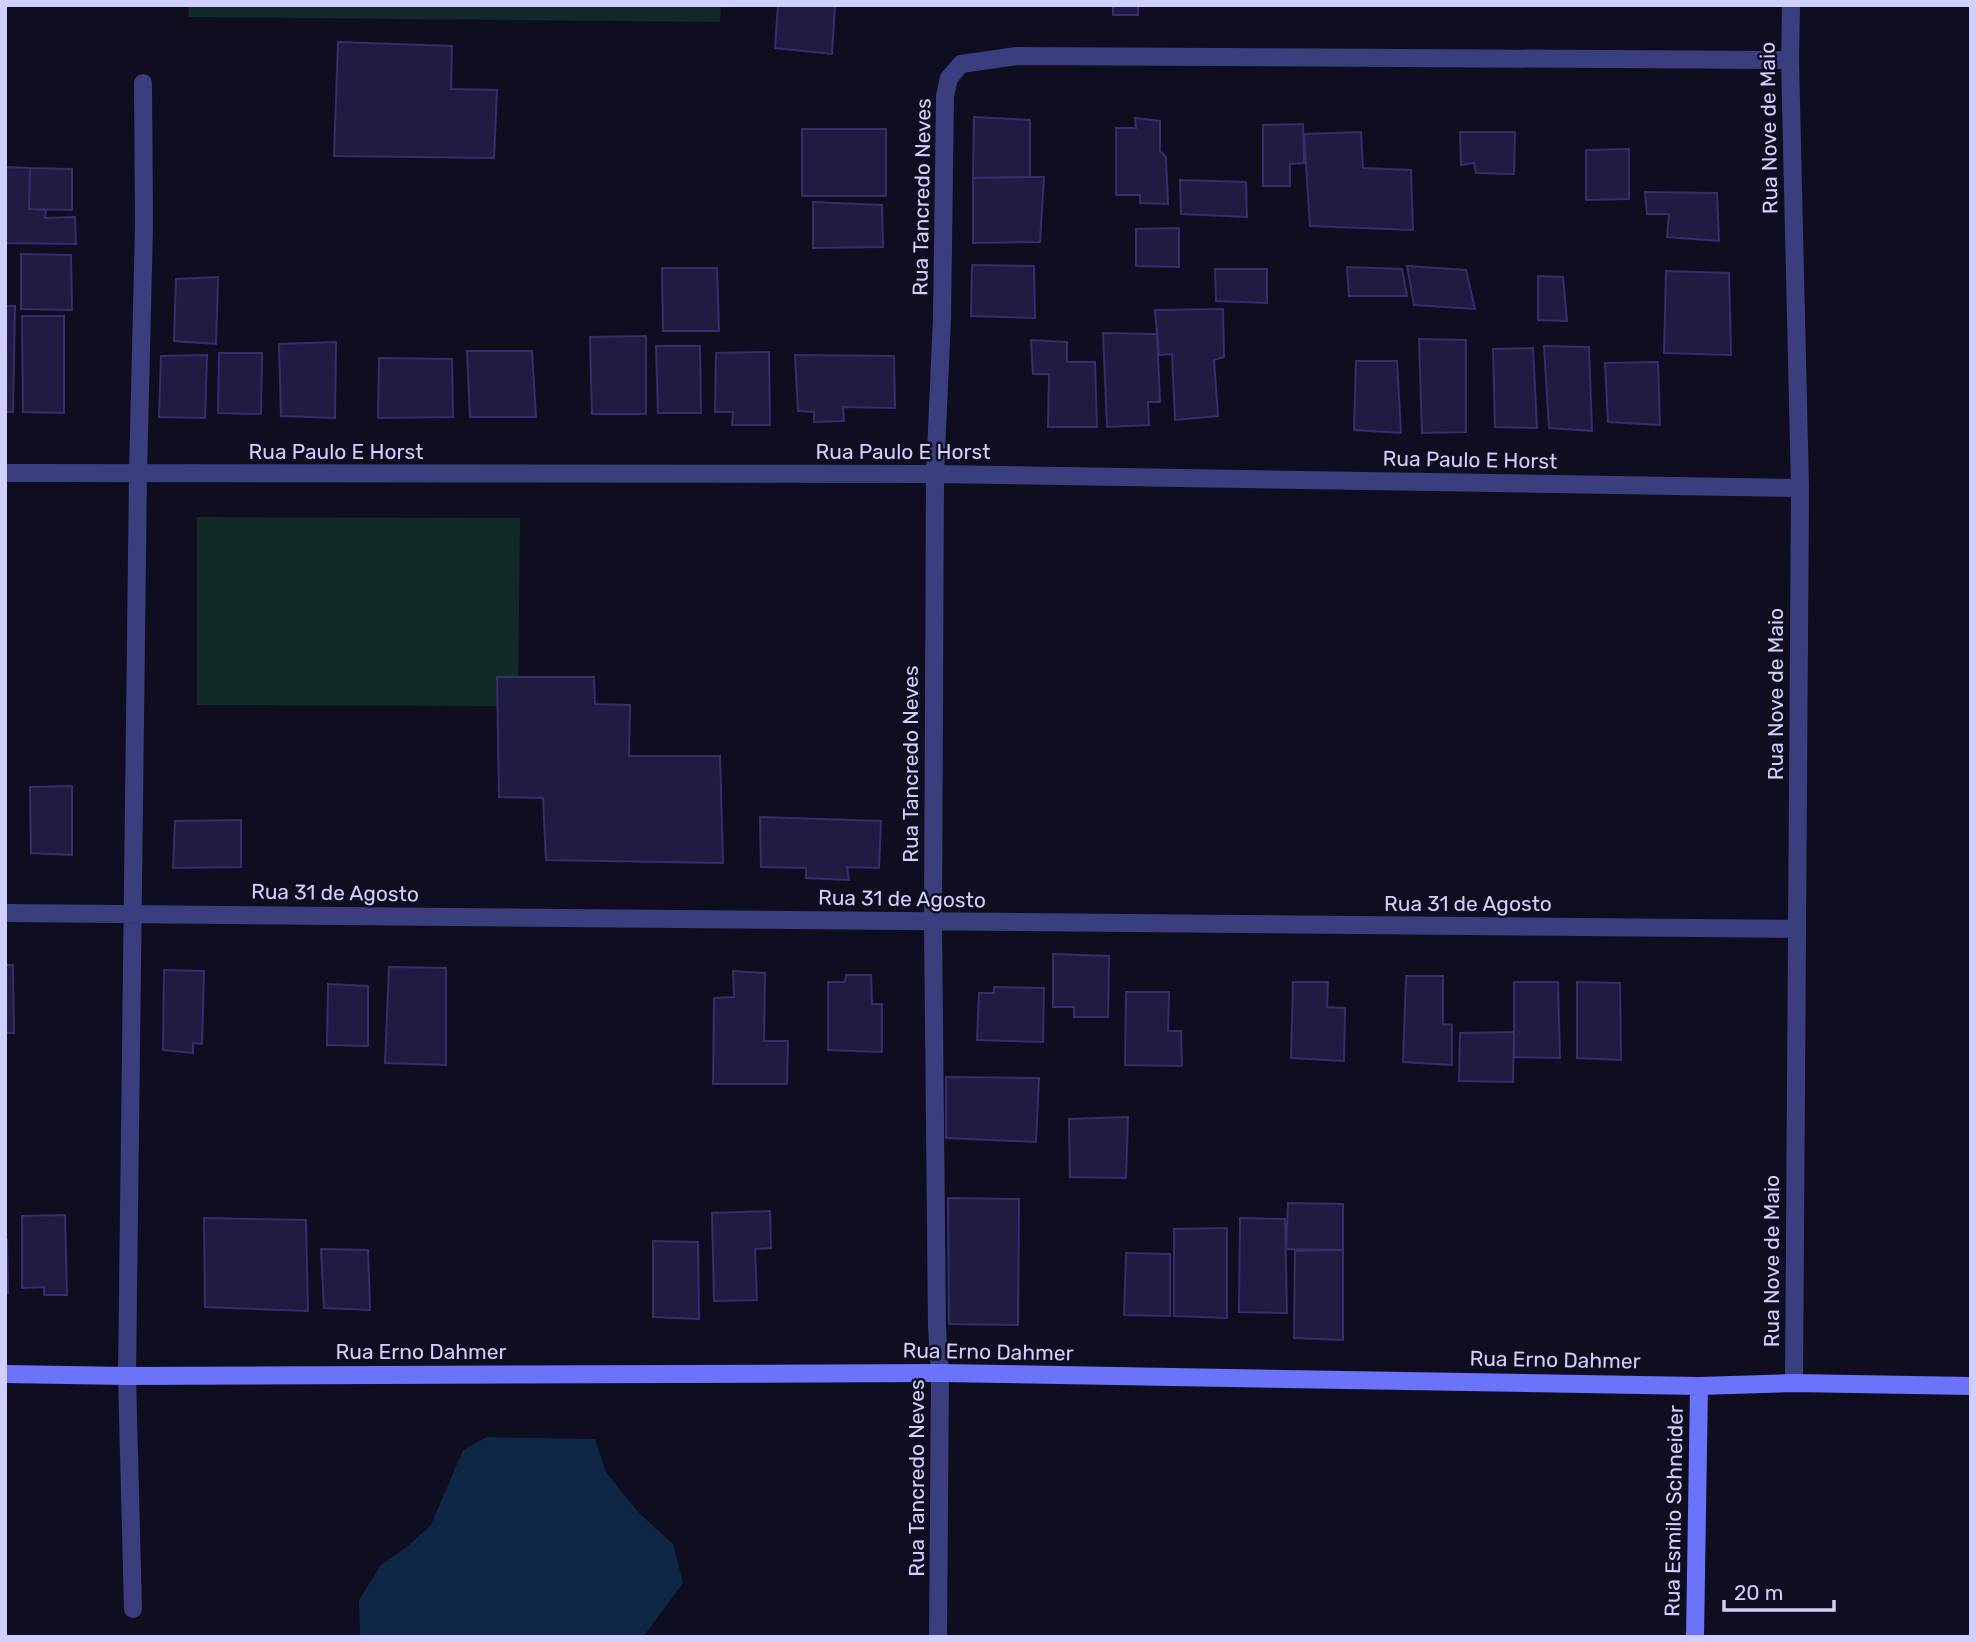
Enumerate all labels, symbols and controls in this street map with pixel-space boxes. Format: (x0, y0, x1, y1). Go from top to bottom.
street label: Rua Nove de Maio (1754, 42, 1783, 214)
street label: Rua Tancredo Neves (907, 98, 936, 296)
street label: Rua Paulo E Horst (249, 439, 423, 464)
street label: Rua Paulo E Horst (816, 439, 990, 464)
street label: Rua Paulo E Horst (1382, 445, 1558, 474)
street label: Rua Nove de Maio (1763, 608, 1788, 780)
street label: Rua Tancredo Neves (898, 665, 923, 863)
street label: Rua 31 de Agosto (251, 879, 419, 906)
street label: Rua 31 de Agosto (818, 885, 986, 912)
street label: Rua 31 de Agosto (1384, 891, 1552, 916)
street label: Rua Nove de Maio (1759, 1175, 1784, 1347)
street label: Rua Erno Dahmer (902, 1338, 1074, 1365)
street label: Rua Erno Dahmer (335, 1339, 507, 1364)
street label: Rua Erno Dahmer (1469, 1346, 1641, 1373)
street label: Rua Tancredo Neves (904, 1379, 929, 1577)
street label: Rua Esmilo Schneider (1659, 1405, 1688, 1617)
scale bar (1724, 1568, 1834, 1612)
text: 20 m (1734, 1580, 1783, 1605)

